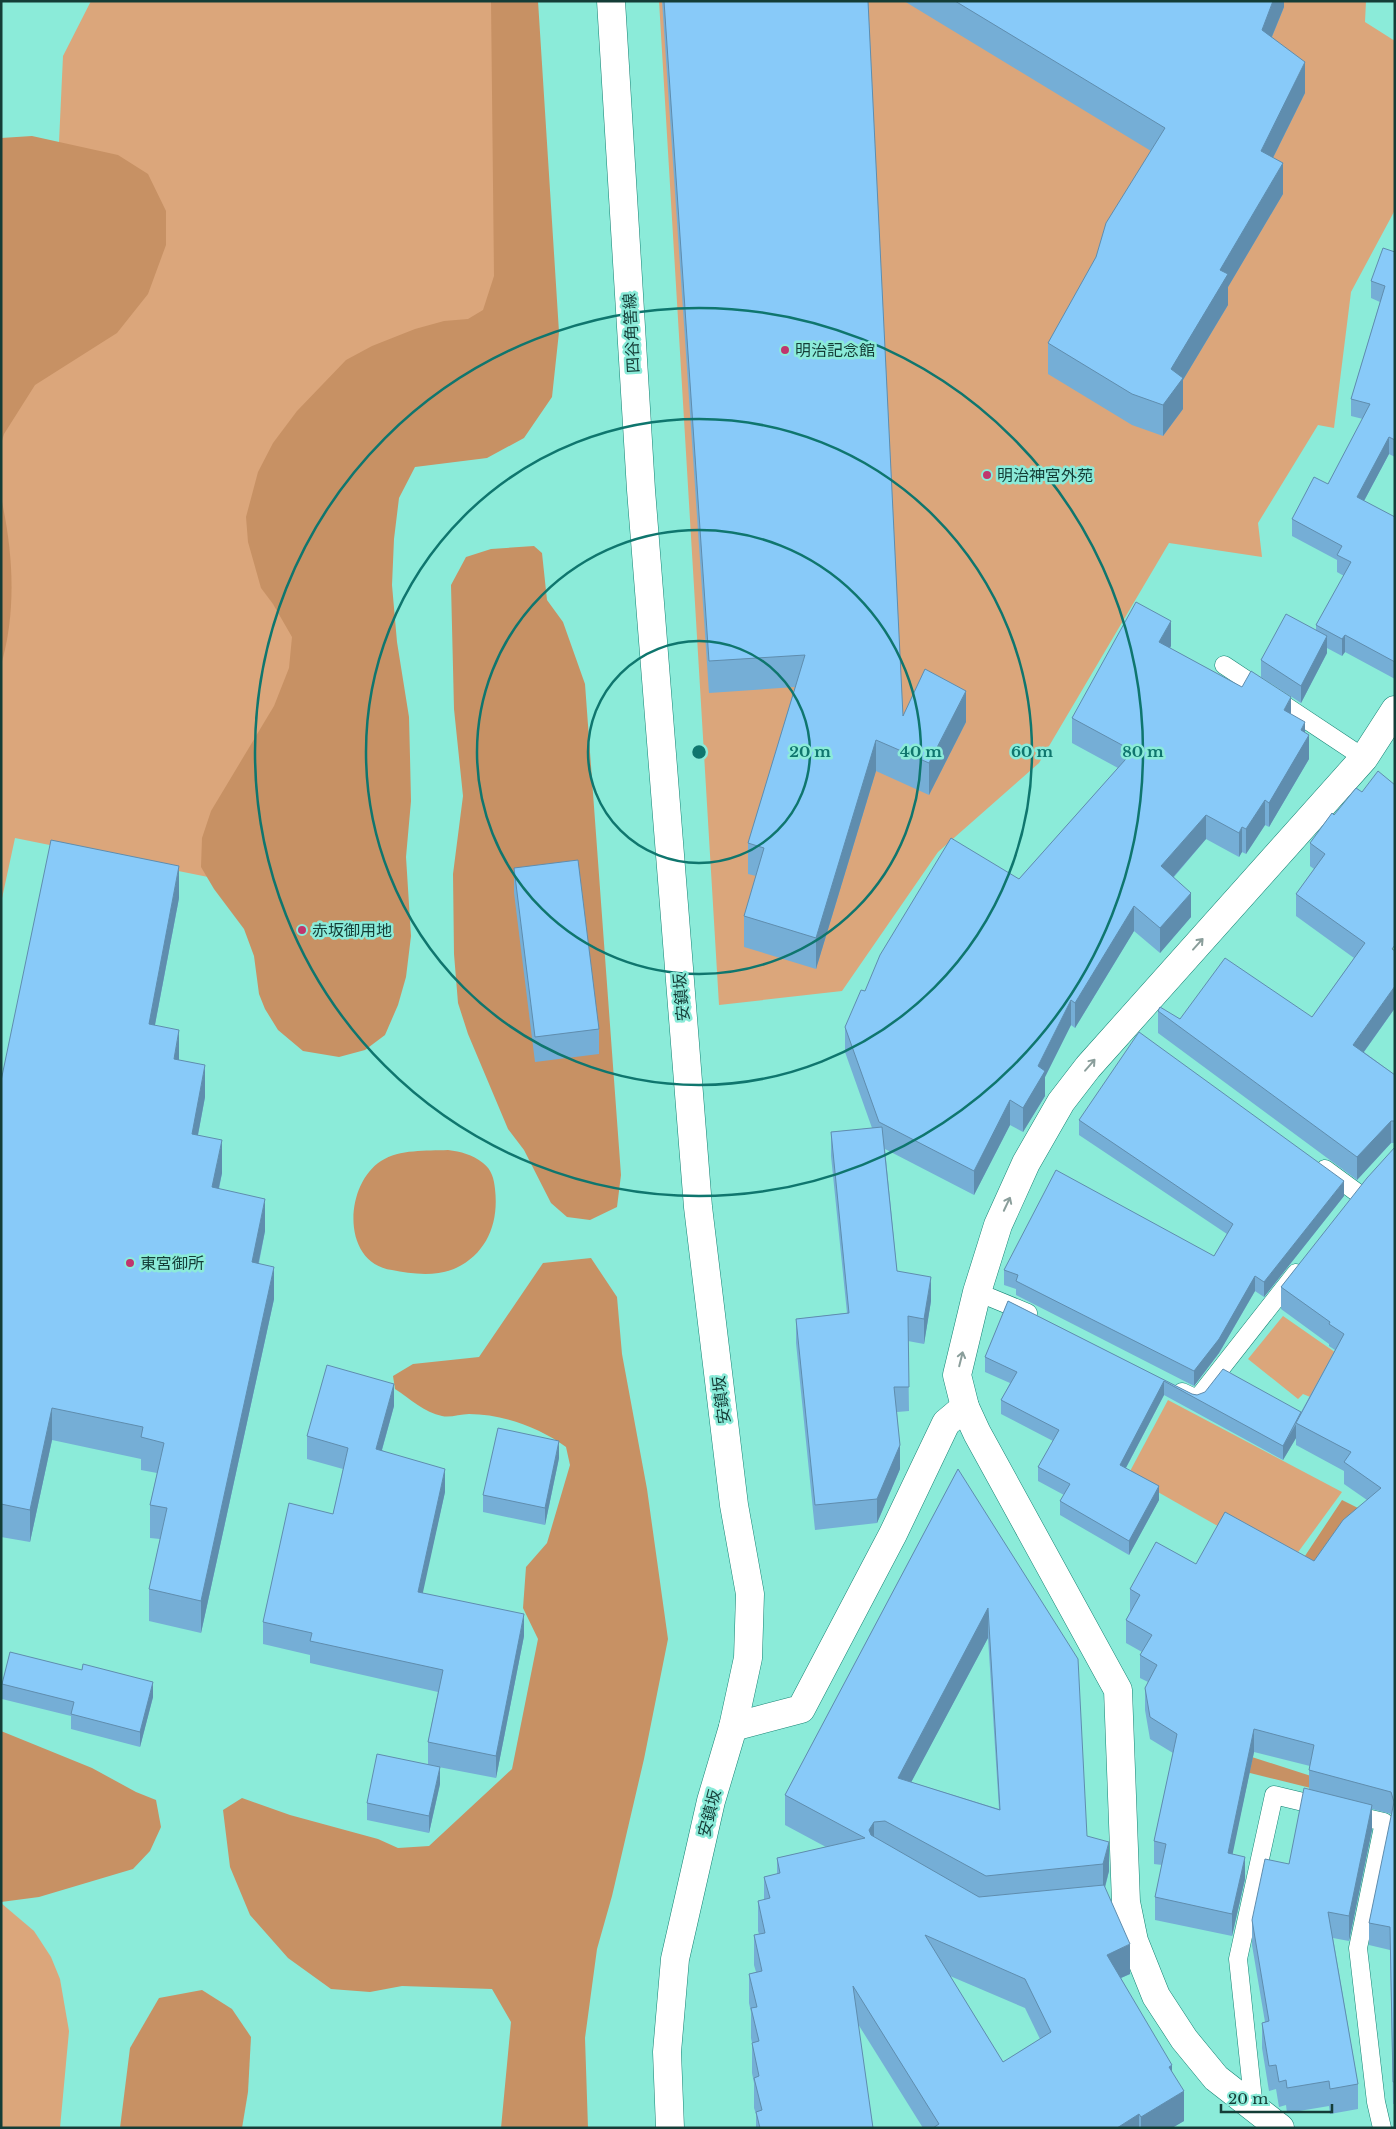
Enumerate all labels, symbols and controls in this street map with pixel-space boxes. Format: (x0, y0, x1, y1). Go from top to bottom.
street label: 四谷角筈線 (619, 293, 643, 373)
place label: 明治記念館 (795, 340, 875, 360)
marker: 明治記念館 (779, 344, 791, 356)
place label: 明治神宮外苑 (997, 465, 1093, 485)
marker: 明治神宮外苑 (981, 469, 993, 481)
text: 20 m (789, 742, 831, 761)
text: 40 m (900, 742, 942, 761)
text: 60 m (1011, 742, 1053, 761)
text: 80 m (1122, 742, 1164, 761)
centre of rings (690, 743, 708, 761)
place label: 赤坂御用地 (312, 920, 392, 940)
marker: 赤坂御用地 (296, 924, 308, 936)
one-way arrow (1192, 937, 1204, 950)
street label: 安鎮坂 (669, 972, 693, 1022)
one-way arrow (1084, 1059, 1095, 1072)
one-way arrow (1003, 1197, 1013, 1212)
place label: 東宮御所 (140, 1253, 204, 1273)
marker: 東宮御所 (124, 1257, 136, 1269)
one-way arrow (957, 1352, 966, 1368)
street label: 安鎮坂 (708, 1375, 734, 1425)
street label: 安鎮坂 (693, 1787, 725, 1839)
scale bar (1221, 2082, 1332, 2114)
text: 20 m (1228, 2089, 1268, 2108)

